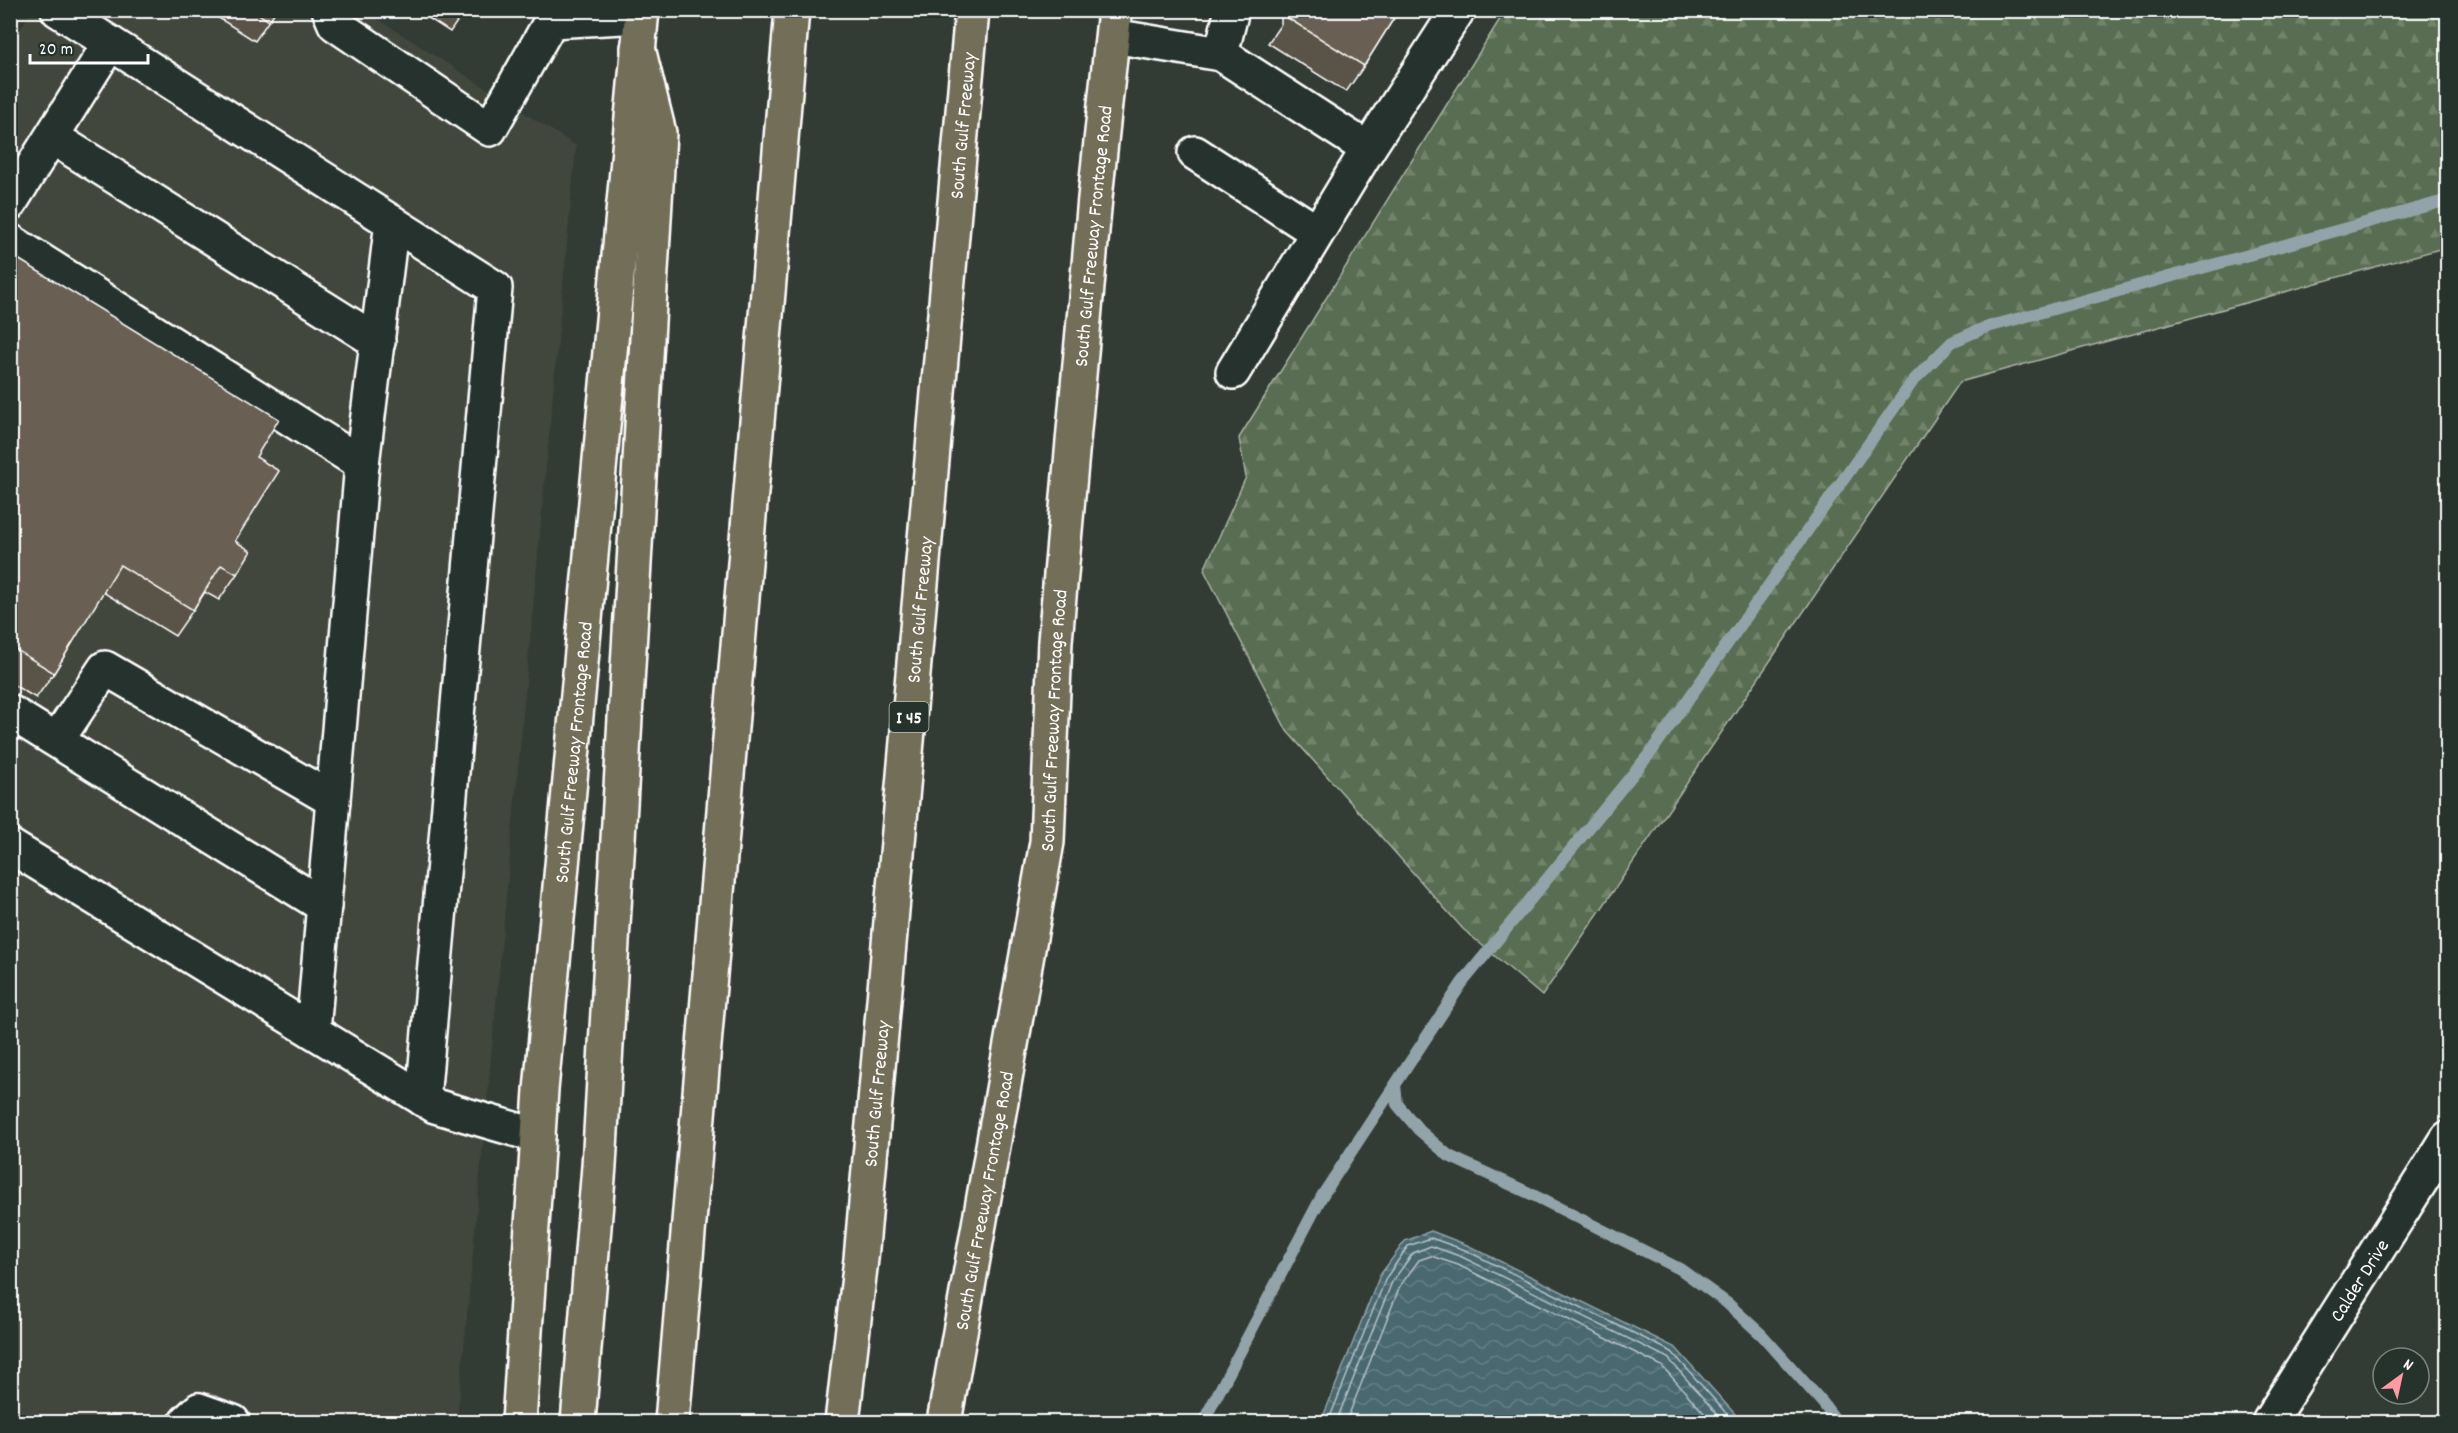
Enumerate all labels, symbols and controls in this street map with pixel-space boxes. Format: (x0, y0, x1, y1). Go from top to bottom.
scale bar (30, 27, 148, 65)
text: 20 m (39, 38, 73, 63)
street label: South Gulf Freeway (944, 50, 985, 200)
street label: South Gulf Freeway Frontage Road (1069, 104, 1122, 368)
street label: South Gulf Freeway (901, 535, 942, 684)
street label: South Gulf Freeway Frontage Road (1035, 588, 1077, 854)
street label: South Gulf Freeway Frontage Road (549, 620, 602, 884)
road number: I 45 (890, 702, 928, 732)
street label: South Gulf Freeway (858, 1019, 899, 1168)
street label: South Gulf Freeway Frontage Road (950, 1069, 1023, 1333)
street label: Calder Drive (2325, 1235, 2398, 1328)
north arrow (2371, 1346, 2431, 1406)
text: N (2398, 1354, 2417, 1377)

